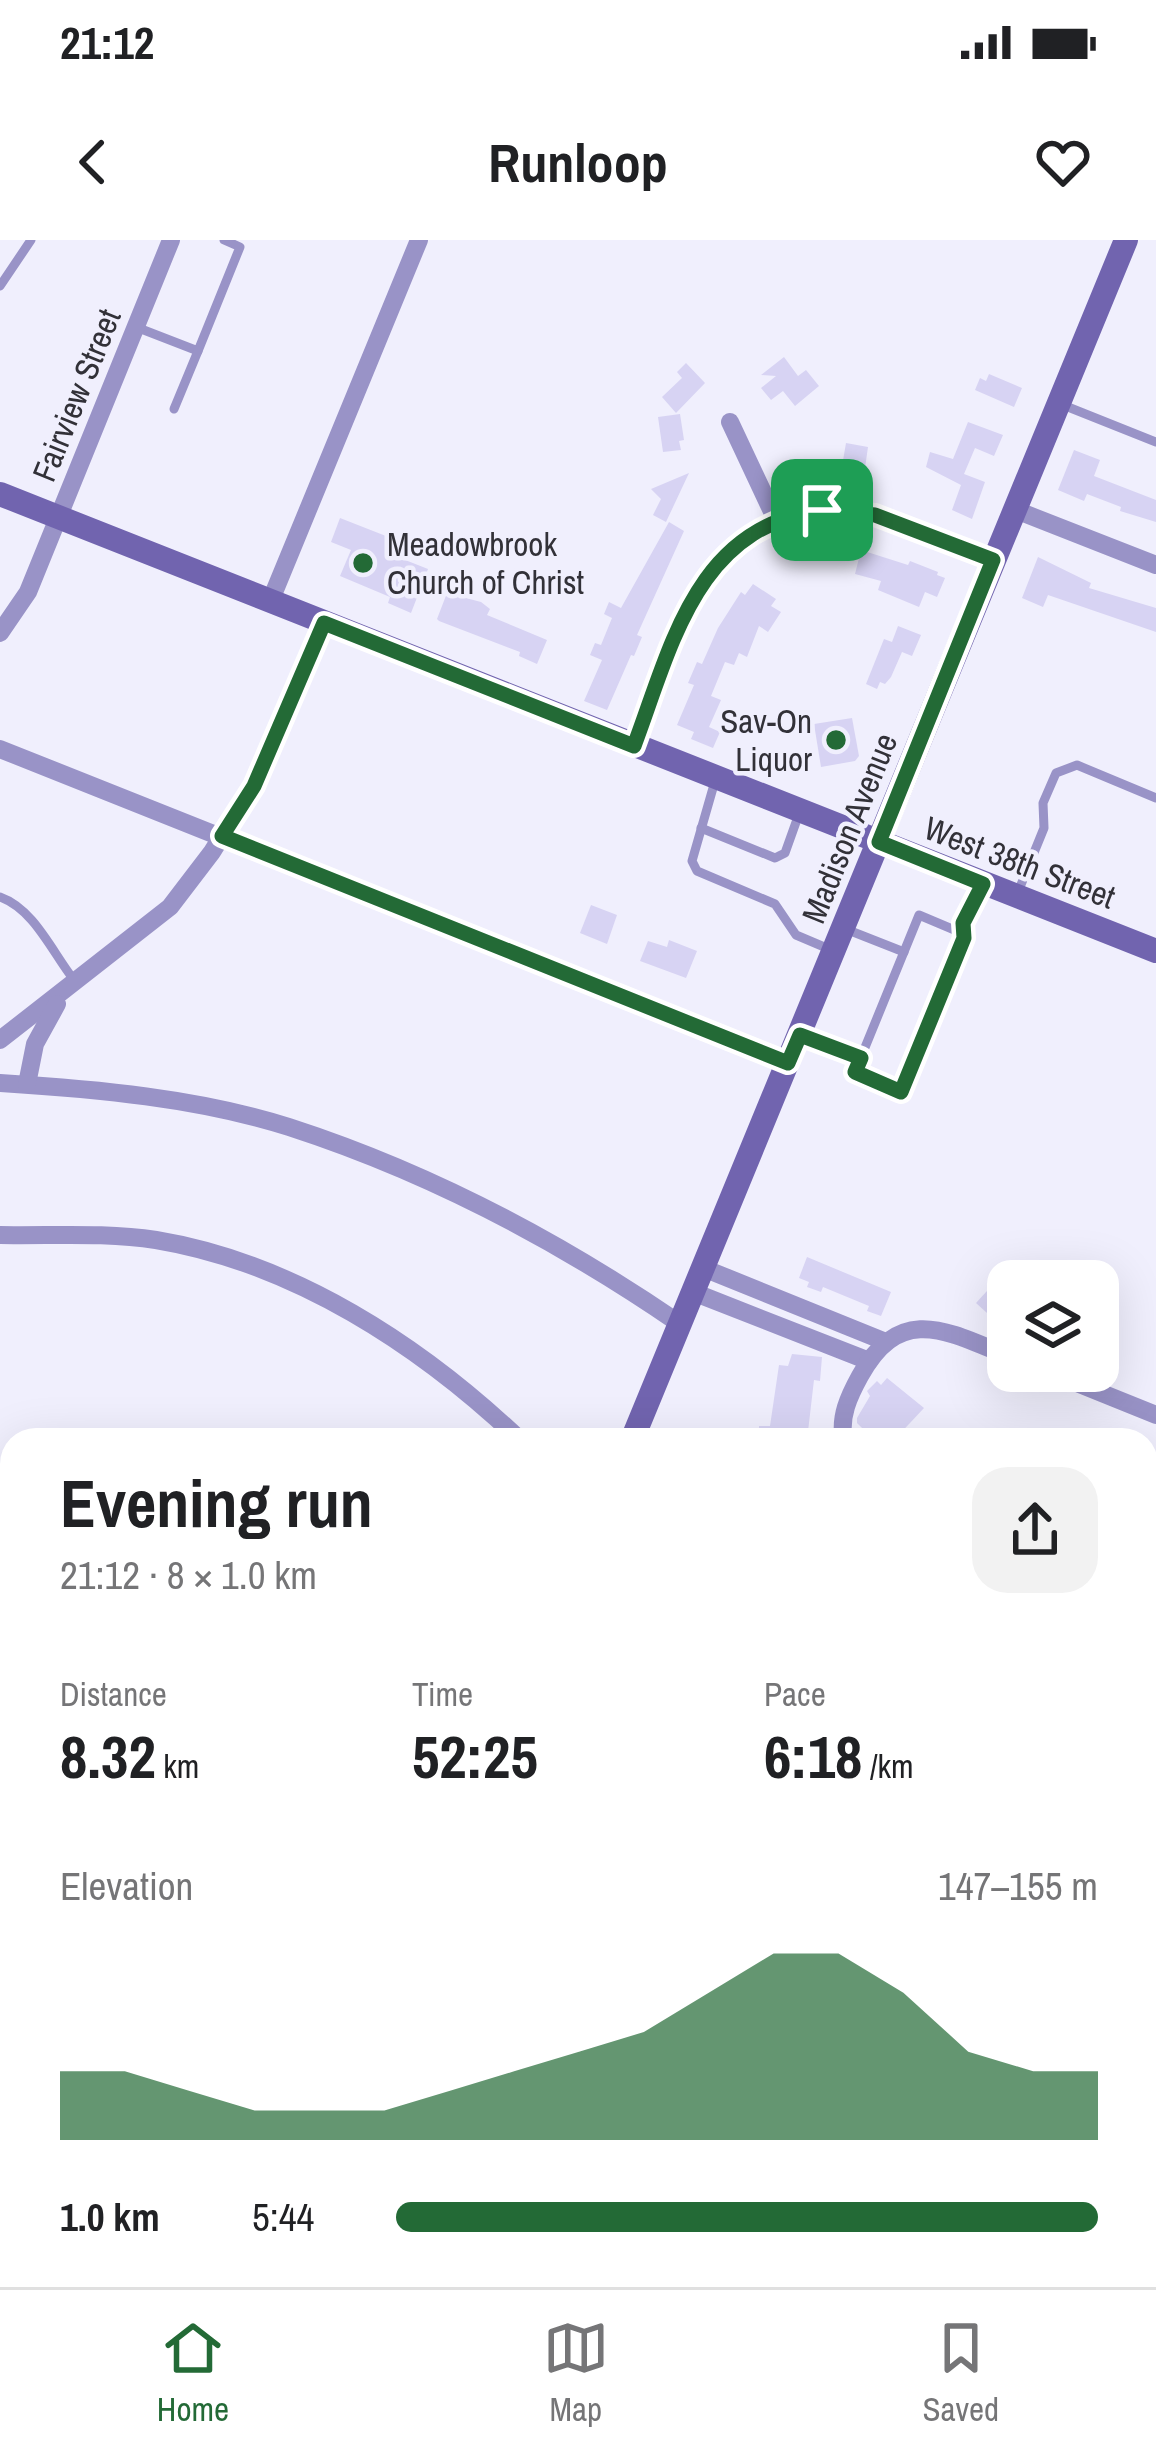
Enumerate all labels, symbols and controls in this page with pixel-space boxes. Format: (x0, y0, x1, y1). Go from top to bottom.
text: 21:12 (60, 12, 154, 73)
text: Runloop (488, 126, 668, 199)
icon: back (60, 129, 126, 195)
icon: heart (1030, 129, 1096, 195)
street label: Fairview Street (21, 302, 131, 488)
pin (771, 459, 873, 561)
icon: arrive (789, 477, 855, 543)
place label: Meadowbrook Church of Christ (387, 522, 584, 604)
marker: Meadowbrook Church of Christ (350, 550, 376, 576)
place label: Sav-On Liquor (720, 699, 812, 781)
street label: Madison Avenue (791, 727, 907, 929)
marker: Sav-On Liquor (823, 727, 849, 753)
street label: West 38th Street (918, 805, 1122, 919)
map controls (987, 1260, 1119, 1392)
button: layers (987, 1260, 1119, 1392)
text: Evening run (60, 1459, 373, 1548)
button: share (972, 1467, 1098, 1593)
text: 21:12 · 8 × 1.0 km (60, 1549, 317, 1601)
text: Distance (60, 1672, 167, 1716)
text: Time (412, 1672, 473, 1716)
text: Pace (764, 1672, 826, 1716)
text: 8.32 (60, 1716, 156, 1797)
text: 52:25 (412, 1716, 538, 1797)
text: 6:18 (764, 1716, 862, 1797)
text: km (156, 1744, 199, 1788)
text: /km (862, 1744, 914, 1788)
text: Elevation (60, 1860, 193, 1912)
text: 147–155 m (938, 1860, 1098, 1912)
text: 1.0 km (60, 2191, 160, 2243)
text: 5:44 (252, 2191, 314, 2243)
tab: Home (157, 2315, 229, 2431)
tab: Map (543, 2315, 609, 2431)
tab: Saved (922, 2315, 999, 2431)

